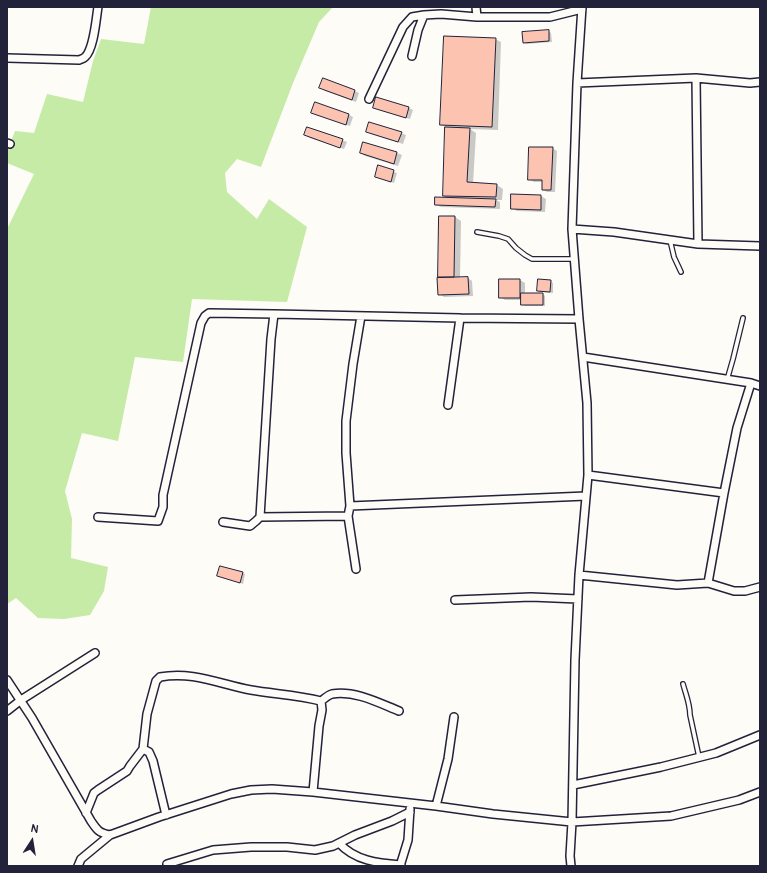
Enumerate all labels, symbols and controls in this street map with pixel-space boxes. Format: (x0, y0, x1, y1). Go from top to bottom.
north arrow (12, 821, 52, 861)
text: N (30, 822, 40, 836)

